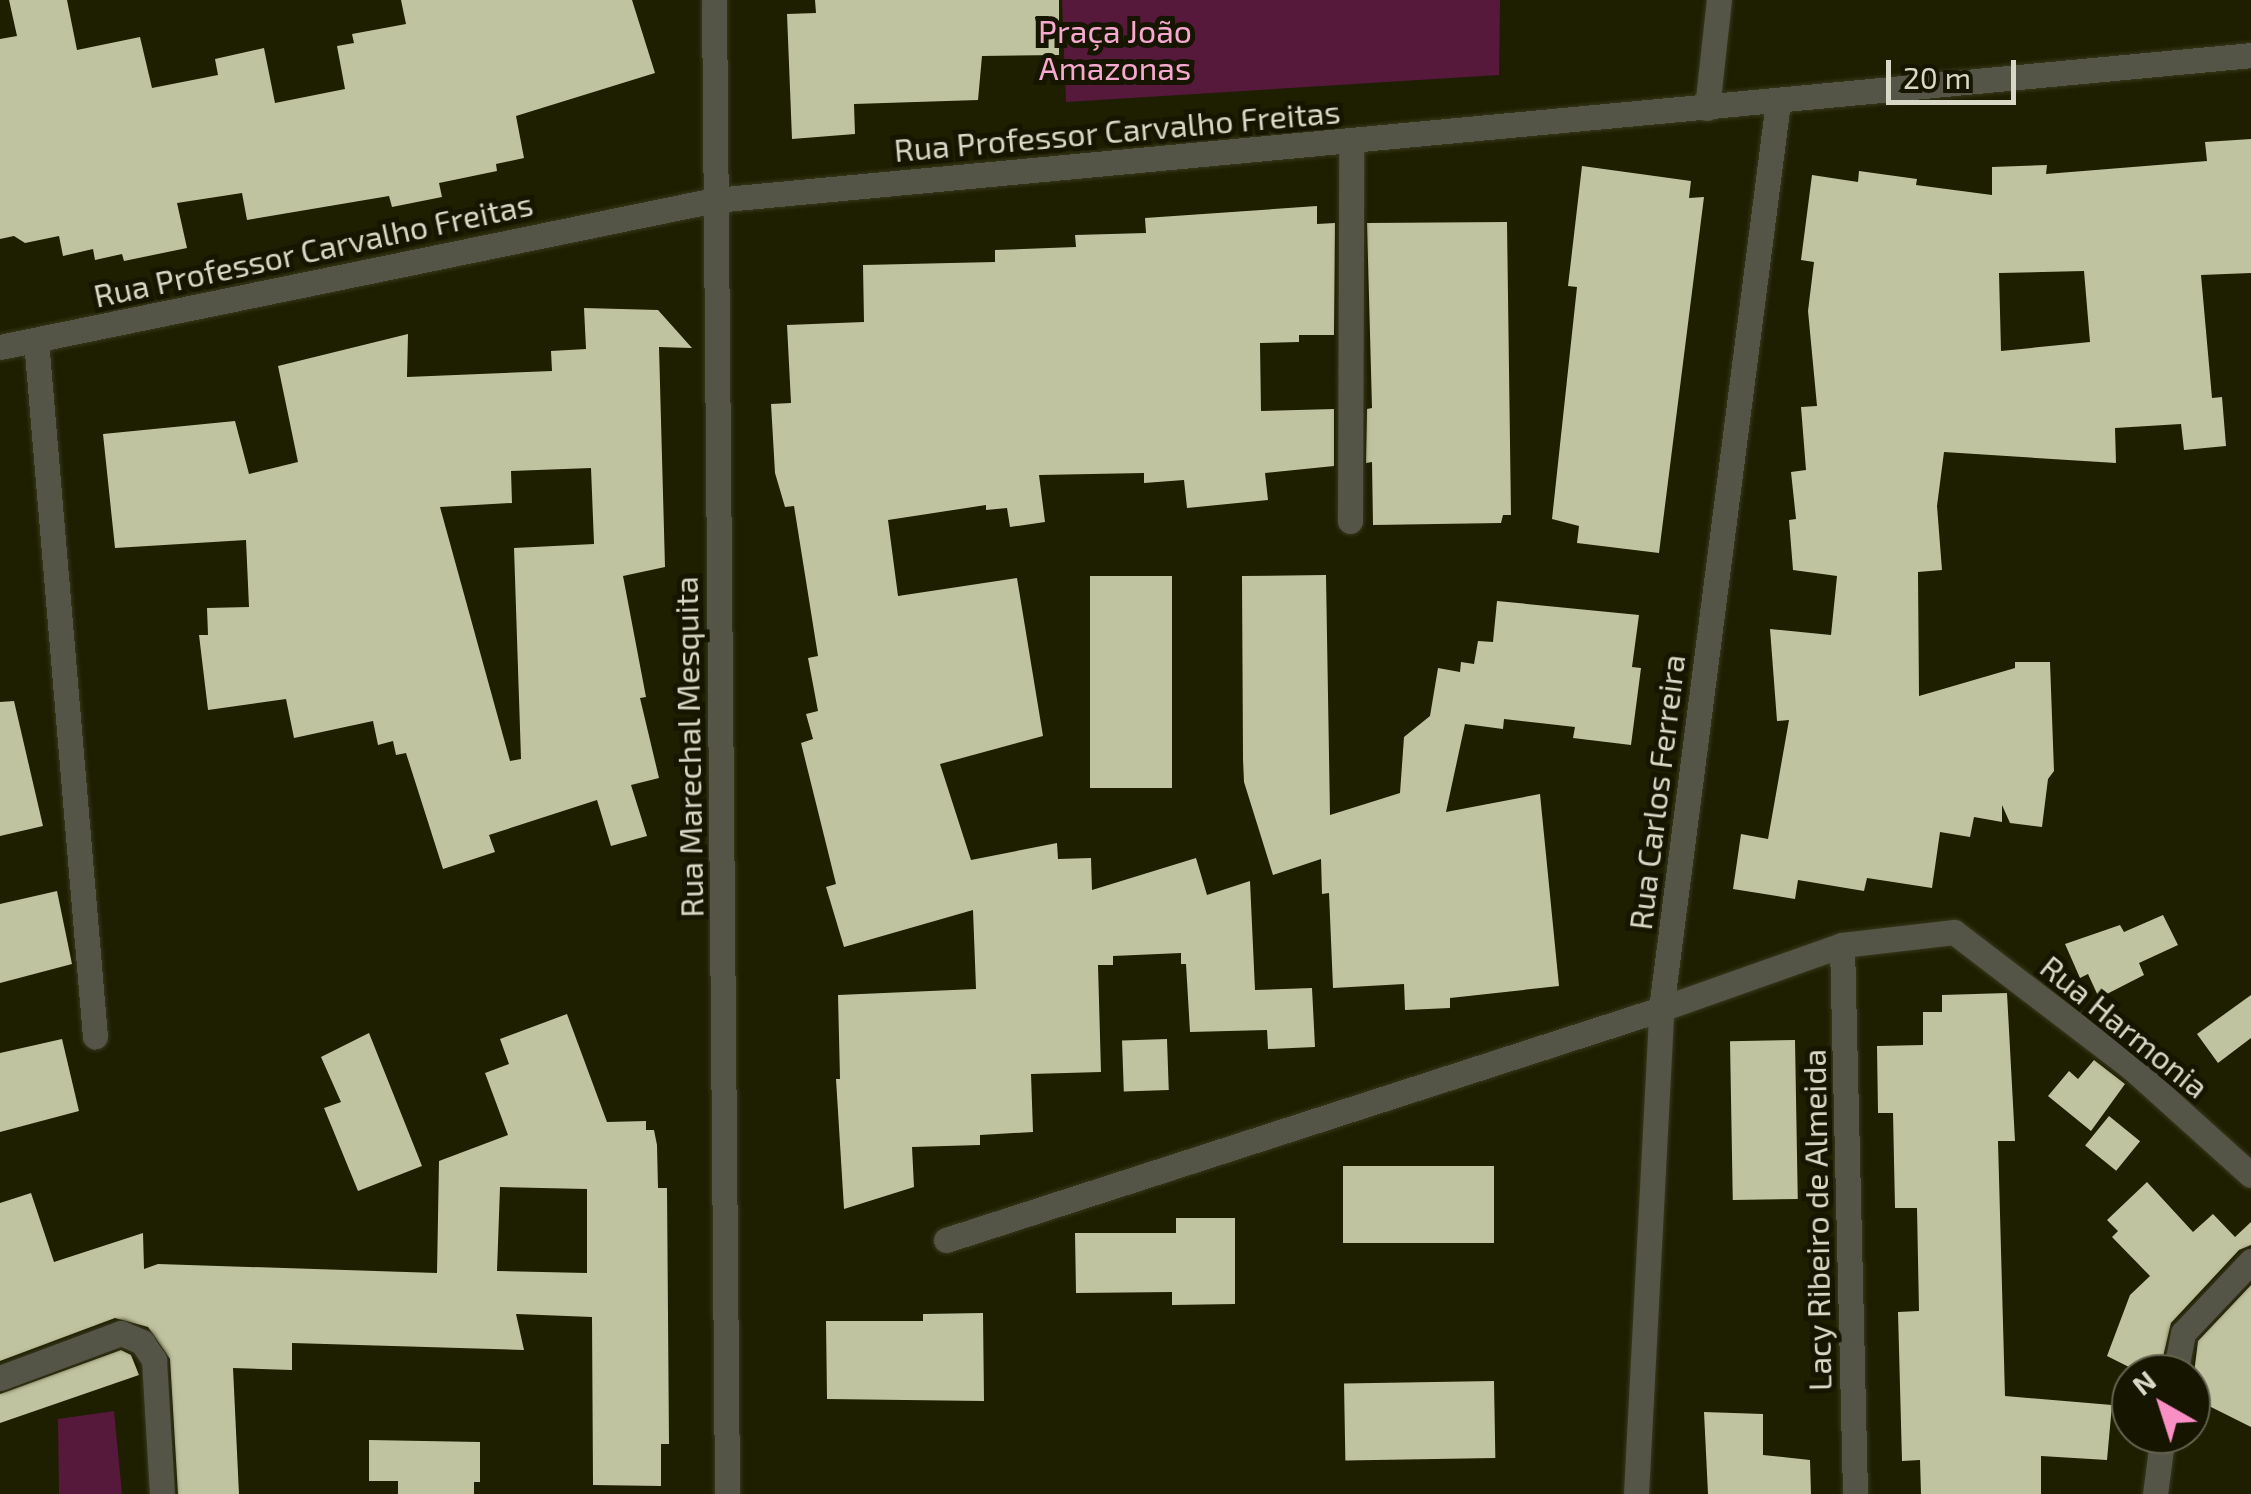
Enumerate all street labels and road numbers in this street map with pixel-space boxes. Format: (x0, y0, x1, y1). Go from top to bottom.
street label: Rua Professor Carvalho Freitas (892, 91, 1342, 169)
street label: Rua Professor Carvalho Freitas (90, 184, 536, 314)
street label: Rua Marechal Mesquita (666, 576, 710, 918)
street label: Rua Carlos Ferreira (1620, 652, 1692, 932)
street label: Rua Harmonia (2033, 947, 2217, 1105)
street label: Lacy Ribeiro de Almeida (1794, 1048, 1838, 1392)

